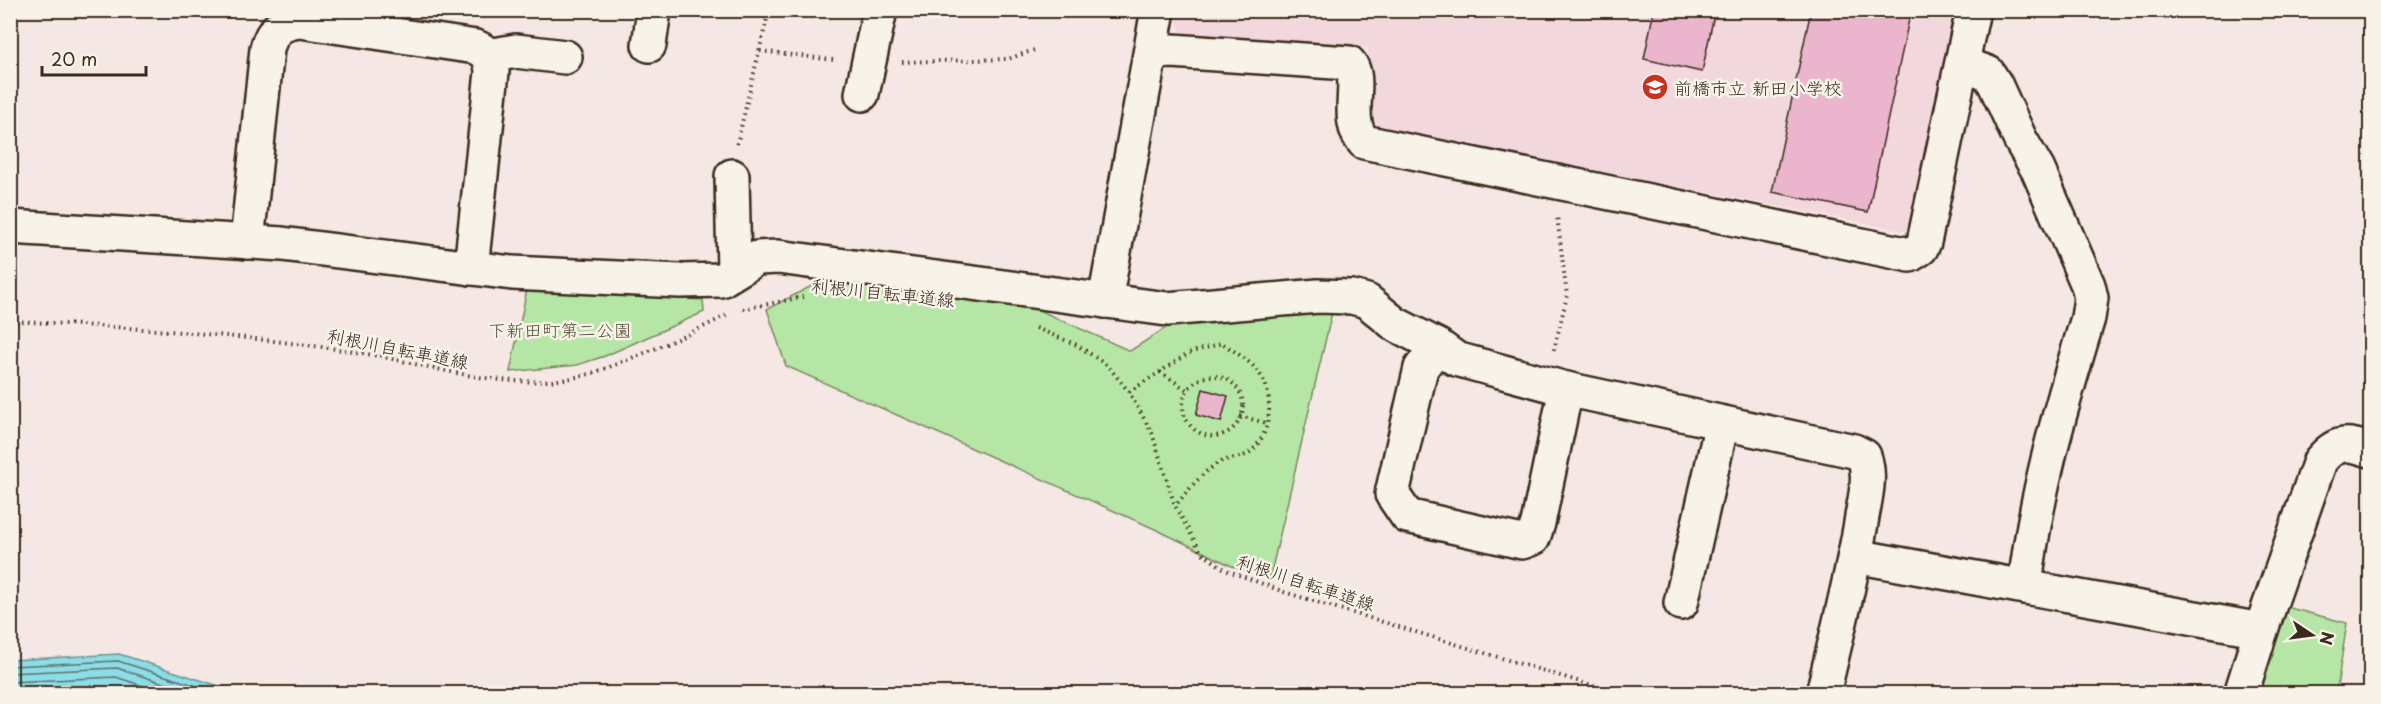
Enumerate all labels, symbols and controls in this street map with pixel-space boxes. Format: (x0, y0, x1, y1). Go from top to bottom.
scale bar (42, 39, 146, 77)
text: 20 m (51, 45, 97, 72)
school or university icon: 前橋市立 新田小学校 (1640, 72, 1670, 102)
place label: 前橋市立 新田小学校 (1674, 74, 1842, 101)
street label: 利根川自転車道線 (810, 271, 956, 313)
park label: 下新田町第二公園 (488, 316, 632, 343)
street label: 利根川自転車道線 (325, 321, 471, 375)
street label: 利根川自転車道線 (1233, 547, 1379, 617)
north arrow (2282, 605, 2342, 665)
text: N (2314, 630, 2341, 647)

